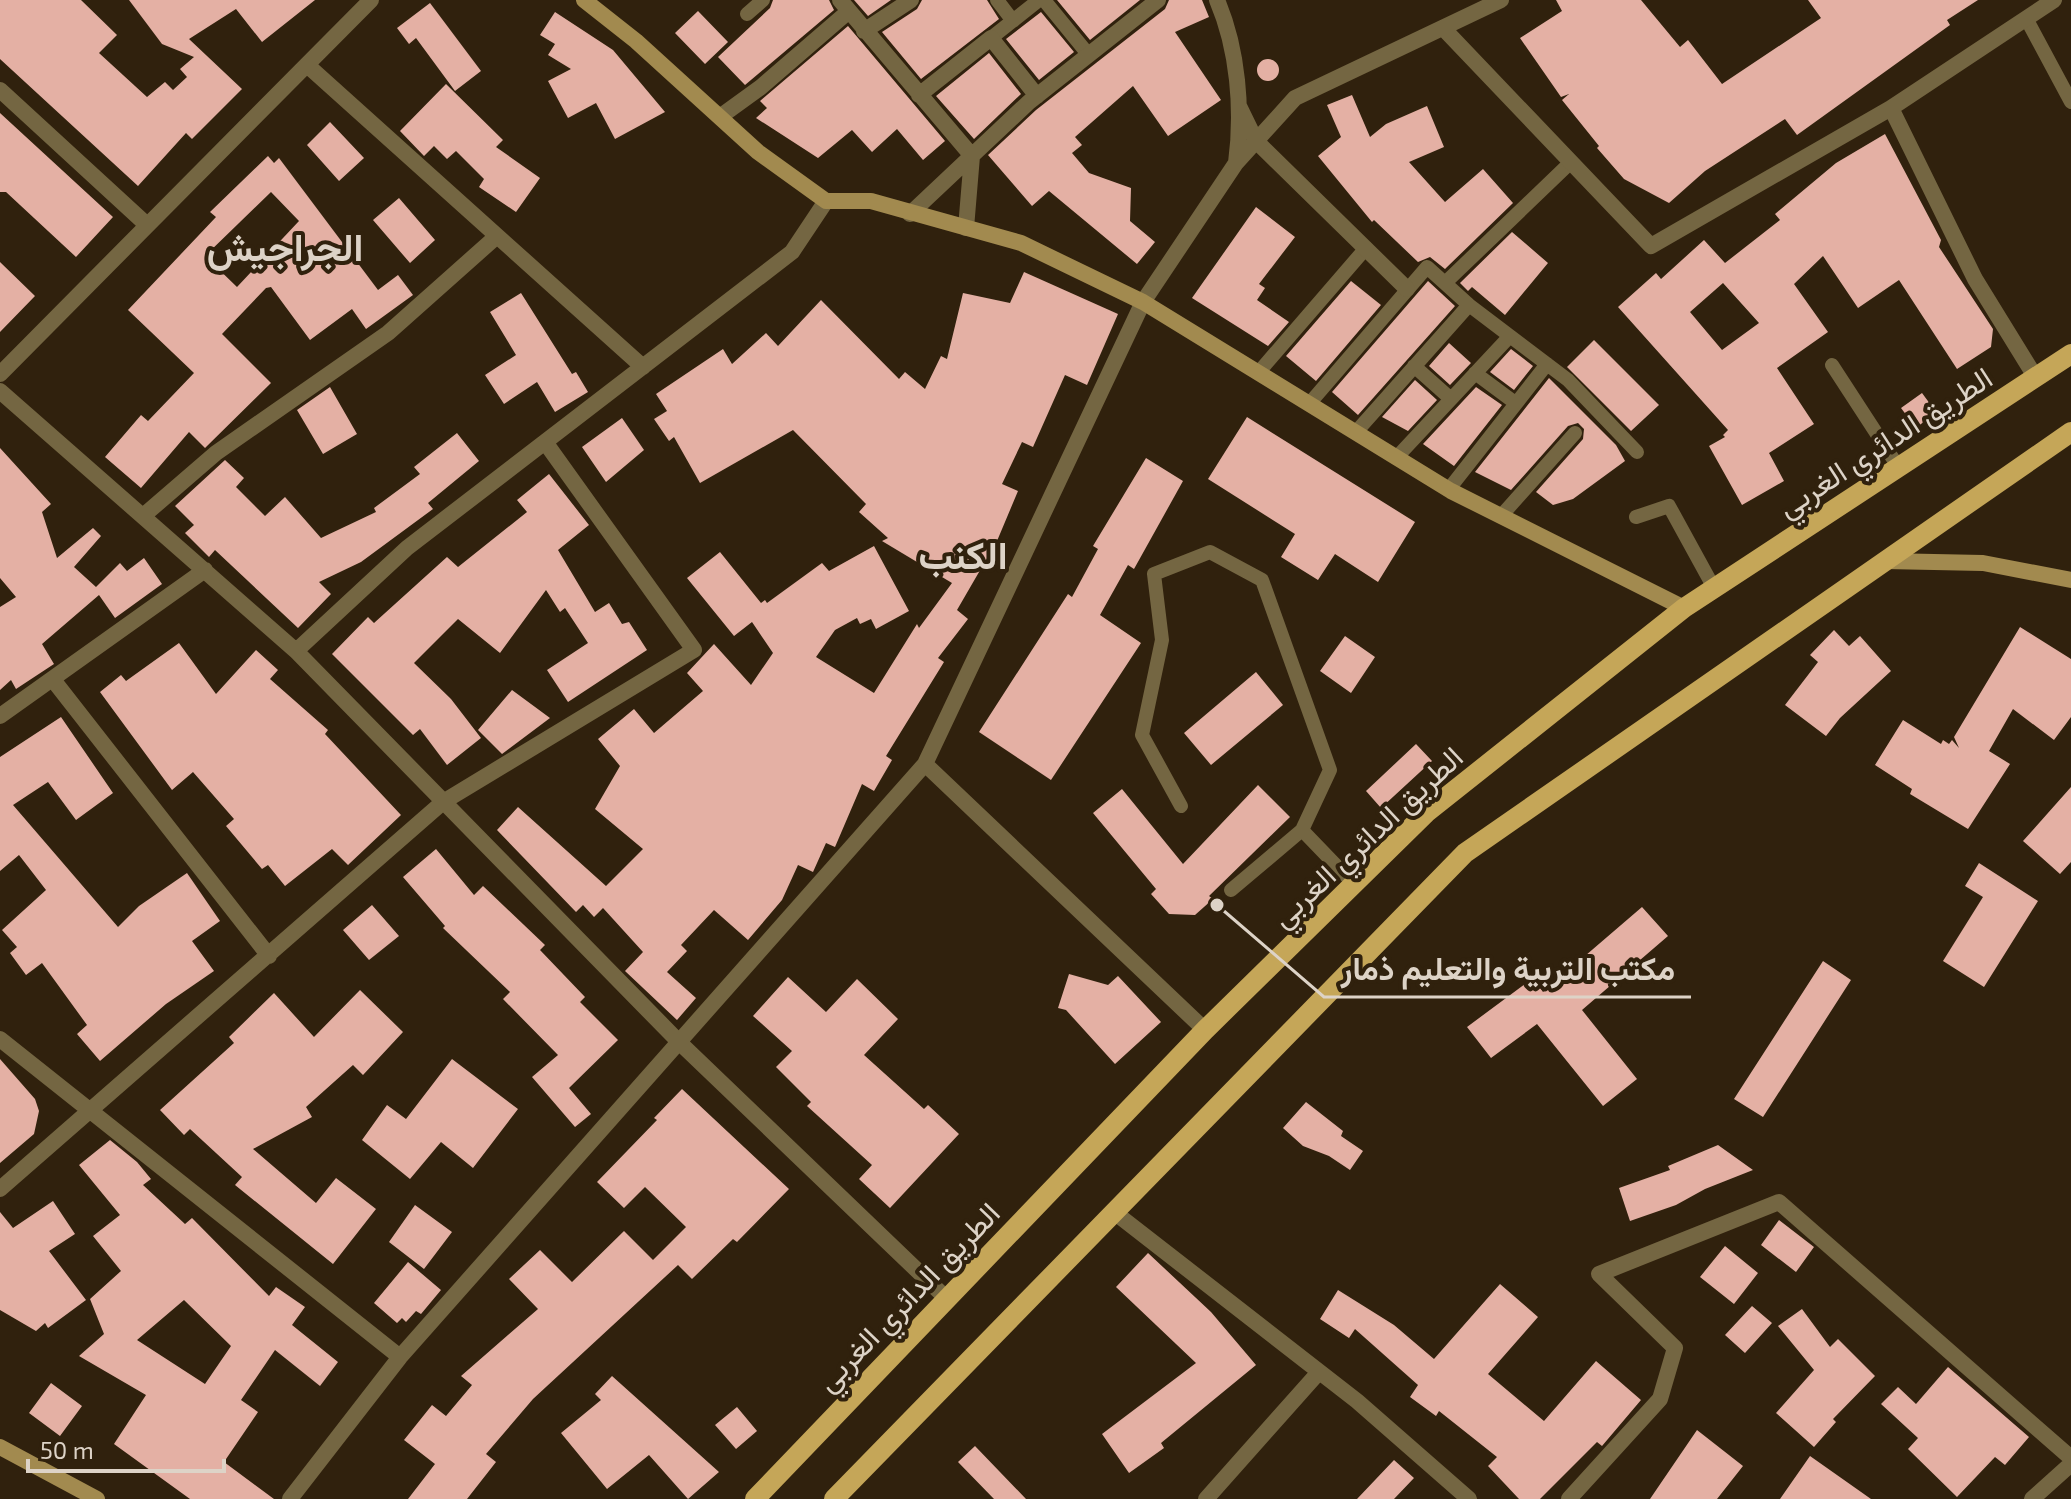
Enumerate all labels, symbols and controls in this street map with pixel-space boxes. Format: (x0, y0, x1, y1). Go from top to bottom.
district label: الجراجيش (207, 223, 363, 272)
street label: الطريق الدائري الغربي (1770, 358, 2002, 530)
district label: الكنب (918, 531, 1008, 578)
street label: الطريق الدائري الغربي (1263, 738, 1475, 940)
callout: مكتب التربية والتعليم ذمار (1324, 941, 1691, 997)
text: مكتب التربية والتعليم ذمار (1340, 948, 1675, 990)
street label: الطريق الدائري الغربي (808, 1194, 1012, 1403)
scale bar (28, 1423, 224, 1473)
text: 50 m (40, 1435, 94, 1464)

